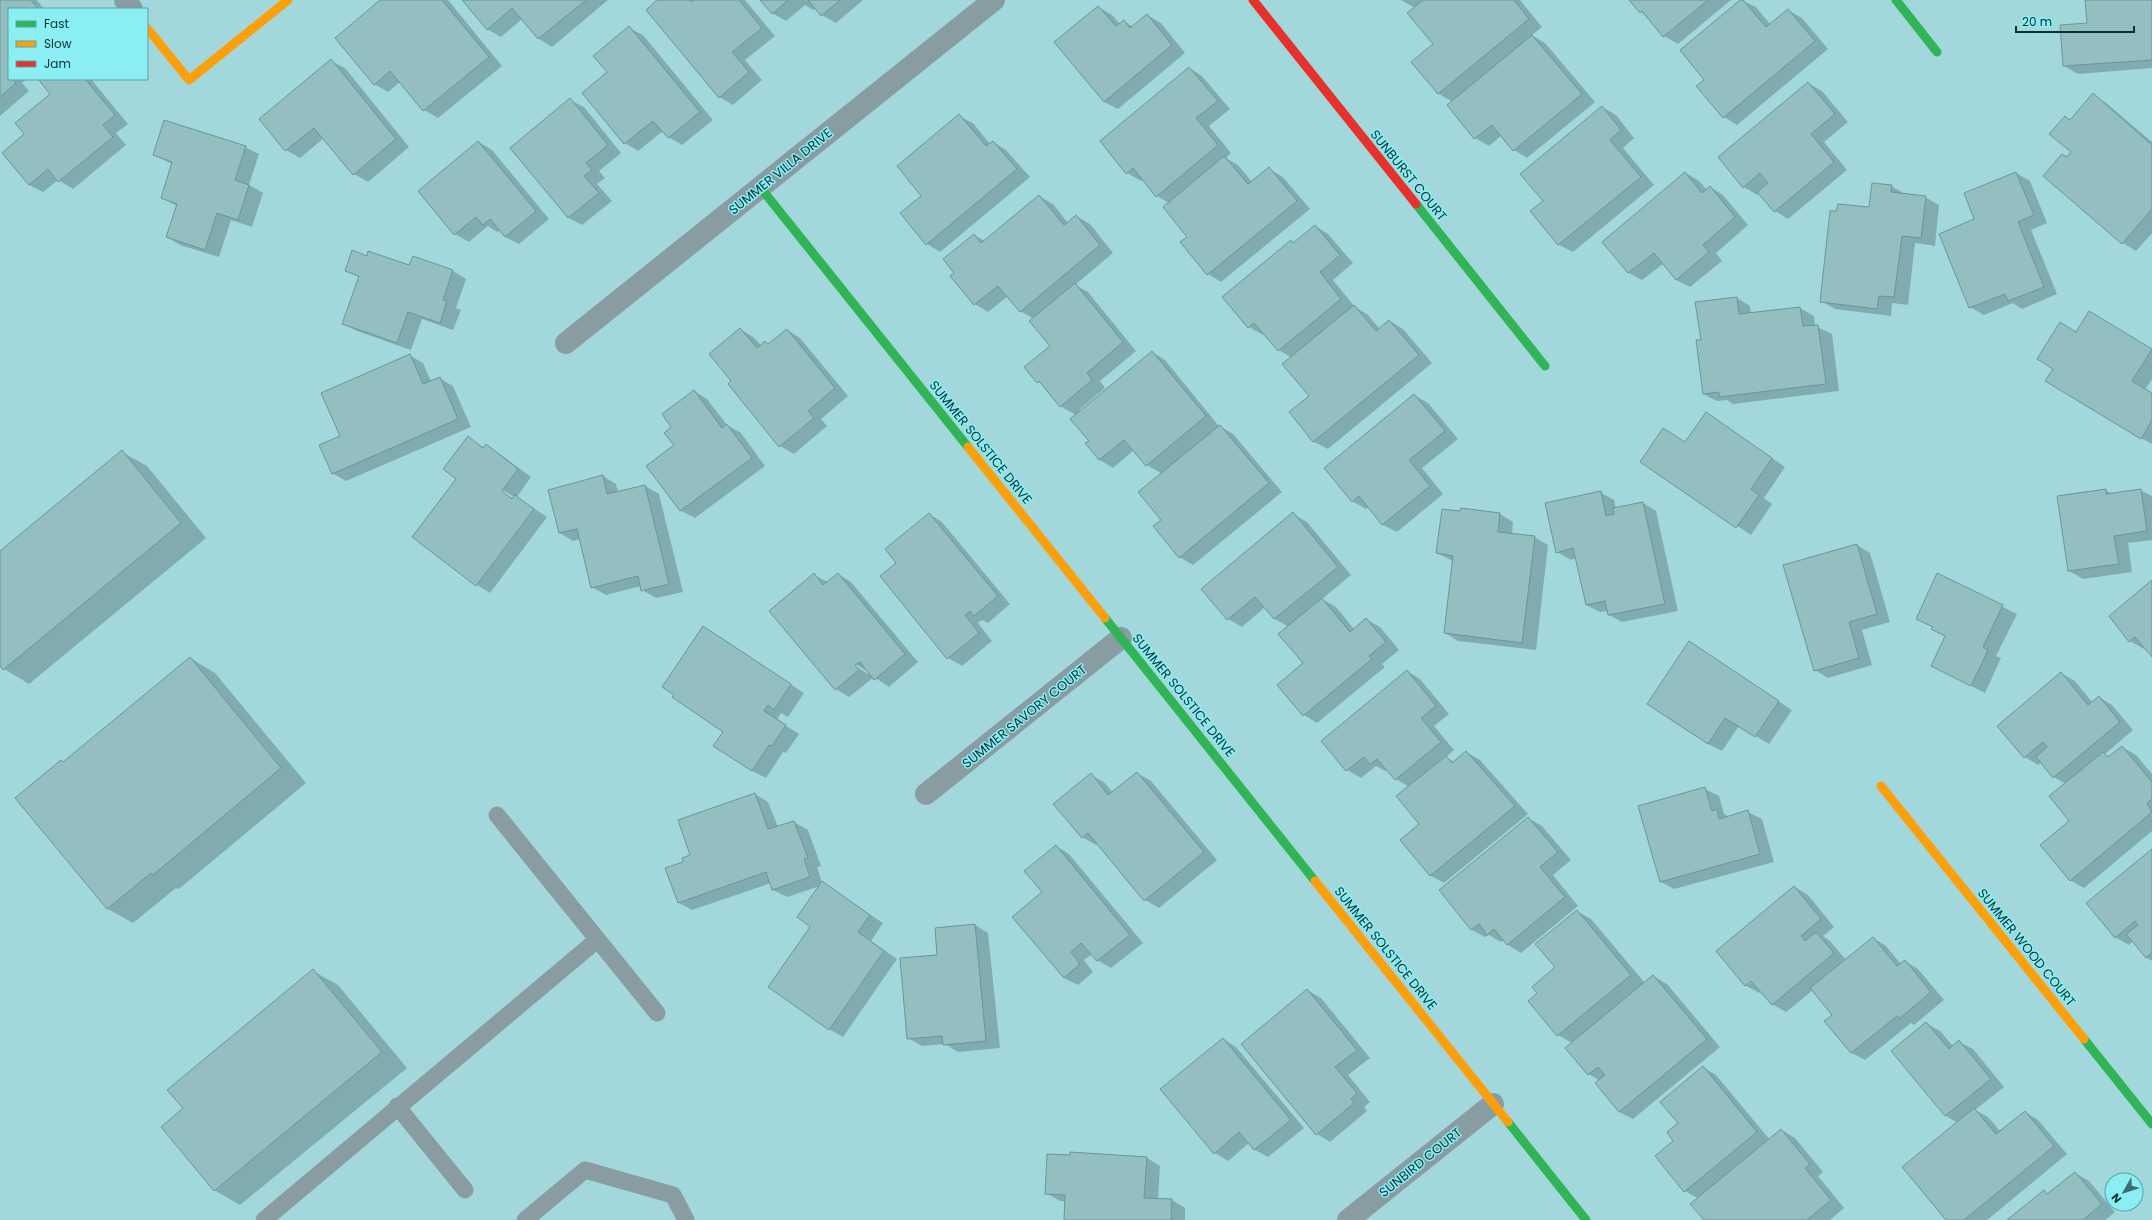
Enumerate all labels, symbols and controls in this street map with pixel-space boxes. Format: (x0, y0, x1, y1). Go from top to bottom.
legend (8, 8, 148, 80)
scale bar (2016, 8, 2134, 34)
text: 20 m (2022, 13, 2052, 30)
text: Fast (44, 15, 69, 32)
text: Slow (44, 35, 72, 52)
text: Jam (44, 55, 71, 72)
street label: SUMMER VILLA DRIVE (725, 124, 836, 219)
street label: SUNBURST COURT (1366, 126, 1451, 225)
street label: SUMMER SOLSTICE DRIVE (925, 376, 1036, 508)
street label: SUMMER SOLSTICE DRIVE (1128, 629, 1239, 761)
street label: SUMMER SAVORY COURT (958, 660, 1091, 773)
street label: SUMMER SOLSTICE DRIVE (1330, 882, 1441, 1014)
street label: SUMMER WOOD COURT (1973, 884, 2080, 1010)
street label: SUNBIRD COURT (1375, 1123, 1466, 1202)
north arrow (2104, 1172, 2144, 1212)
text: N (2107, 1190, 2125, 1207)

